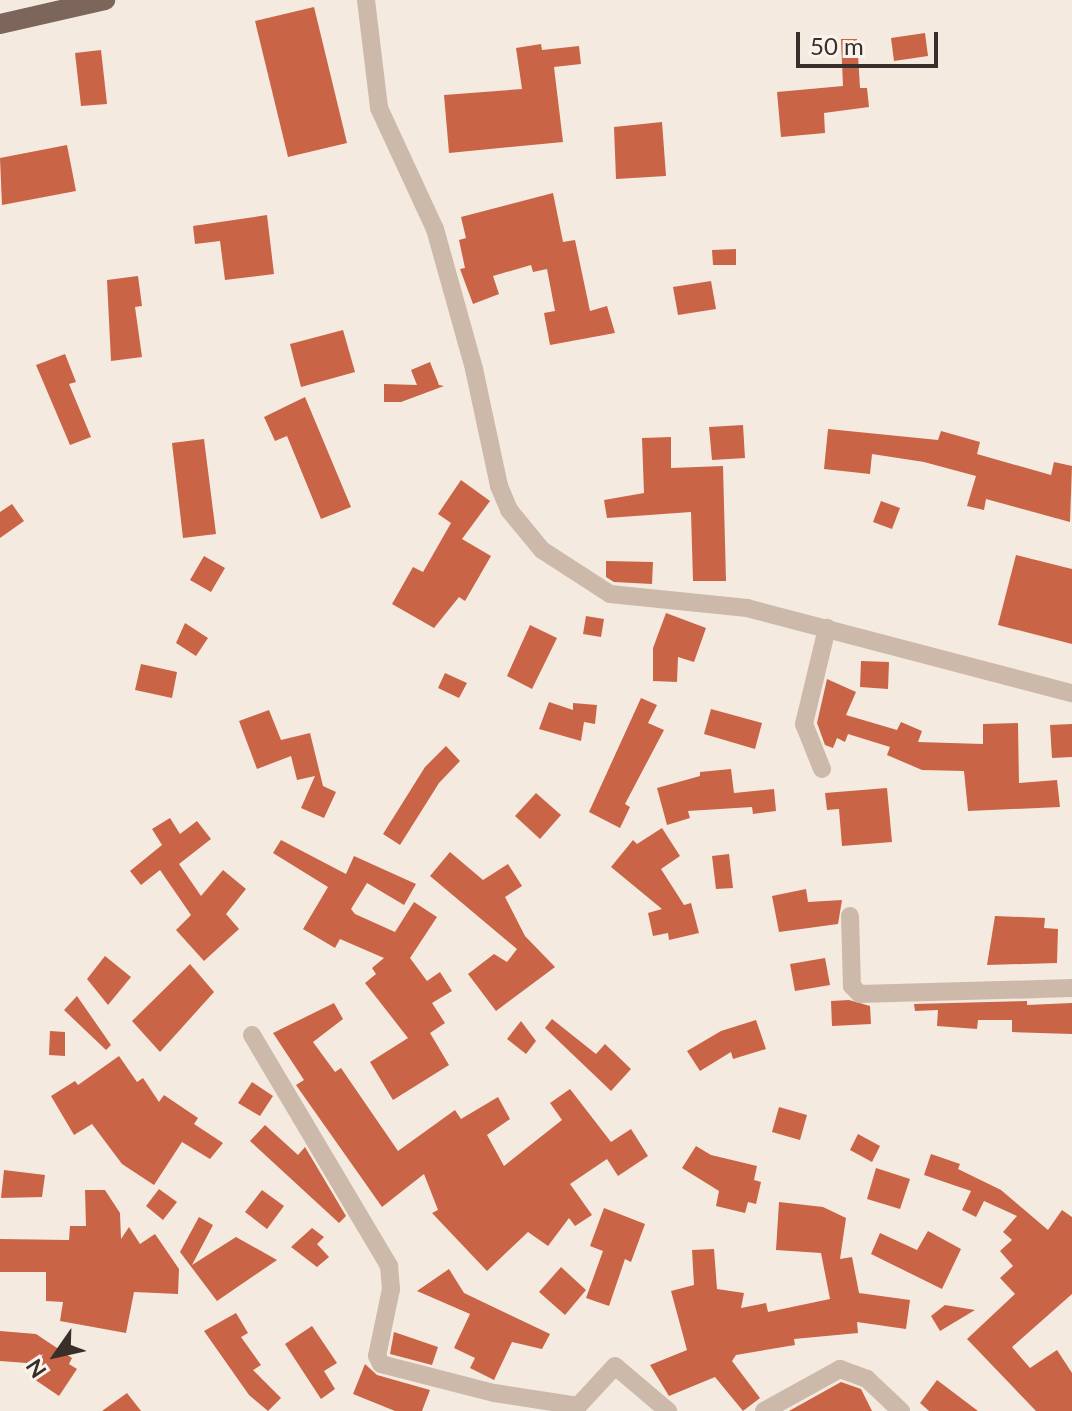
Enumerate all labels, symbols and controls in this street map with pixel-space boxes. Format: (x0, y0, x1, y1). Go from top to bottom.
scale bar (800, 16, 942, 66)
text: 50 m (810, 31, 864, 60)
north arrow (16, 1315, 96, 1395)
text: N (20, 1354, 52, 1383)

